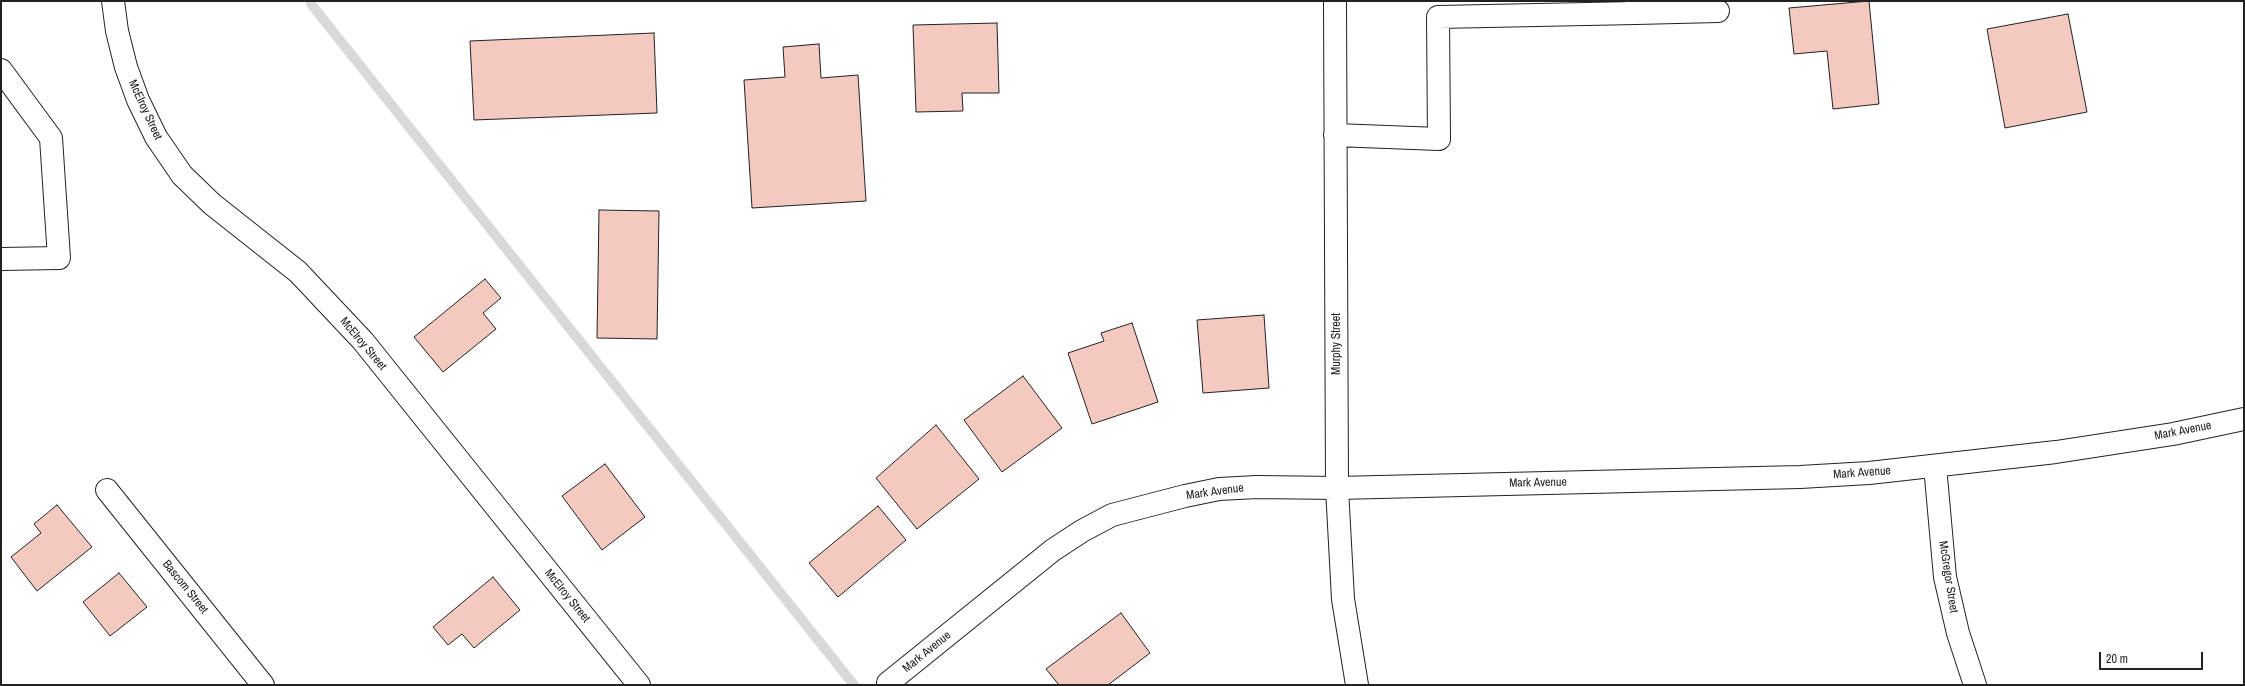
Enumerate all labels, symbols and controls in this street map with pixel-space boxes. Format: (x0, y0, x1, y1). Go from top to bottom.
street label: McElroy Street (125, 78, 165, 142)
street label: Murphy Street (1330, 313, 1344, 375)
street label: McElroy Street (337, 315, 389, 373)
street label: Mark Avenue (2153, 418, 2213, 444)
street label: Mark Avenue (1833, 464, 1891, 482)
street label: Mark Avenue (1509, 475, 1567, 491)
street label: Mark Avenue (1185, 481, 1245, 503)
street label: McGregor Street (1935, 540, 1961, 614)
street label: Bascom Street (159, 557, 211, 617)
street label: McElroy Street (541, 566, 593, 626)
street label: Mark Avenue (900, 628, 954, 676)
scale bar (2101, 644, 2205, 670)
text: 20 m (2106, 651, 2128, 667)

